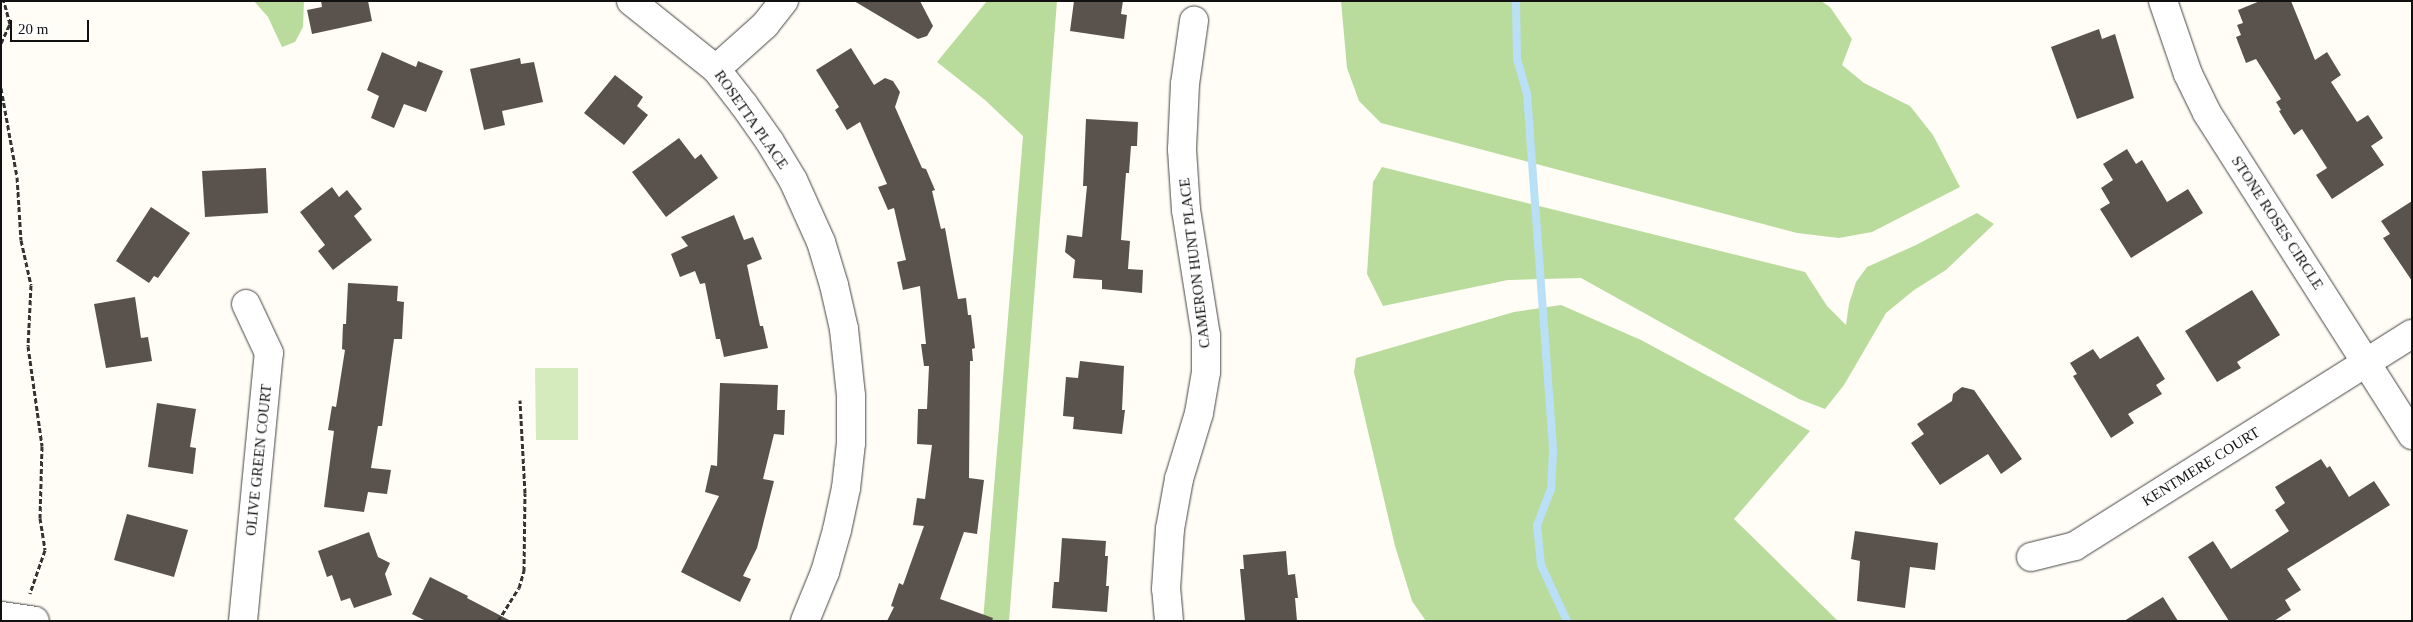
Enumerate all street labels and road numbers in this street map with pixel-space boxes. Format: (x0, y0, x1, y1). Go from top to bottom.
street label: ROSETTA PLACE (710, 67, 792, 173)
street label: STONE ROSES CIRCLE (2227, 153, 2327, 293)
street label: CAMERON HUNT PLACE (1176, 177, 1214, 349)
street label: OLIVE GREEN COURT (242, 383, 276, 537)
street label: KENTMERE COURT (2139, 424, 2263, 510)

